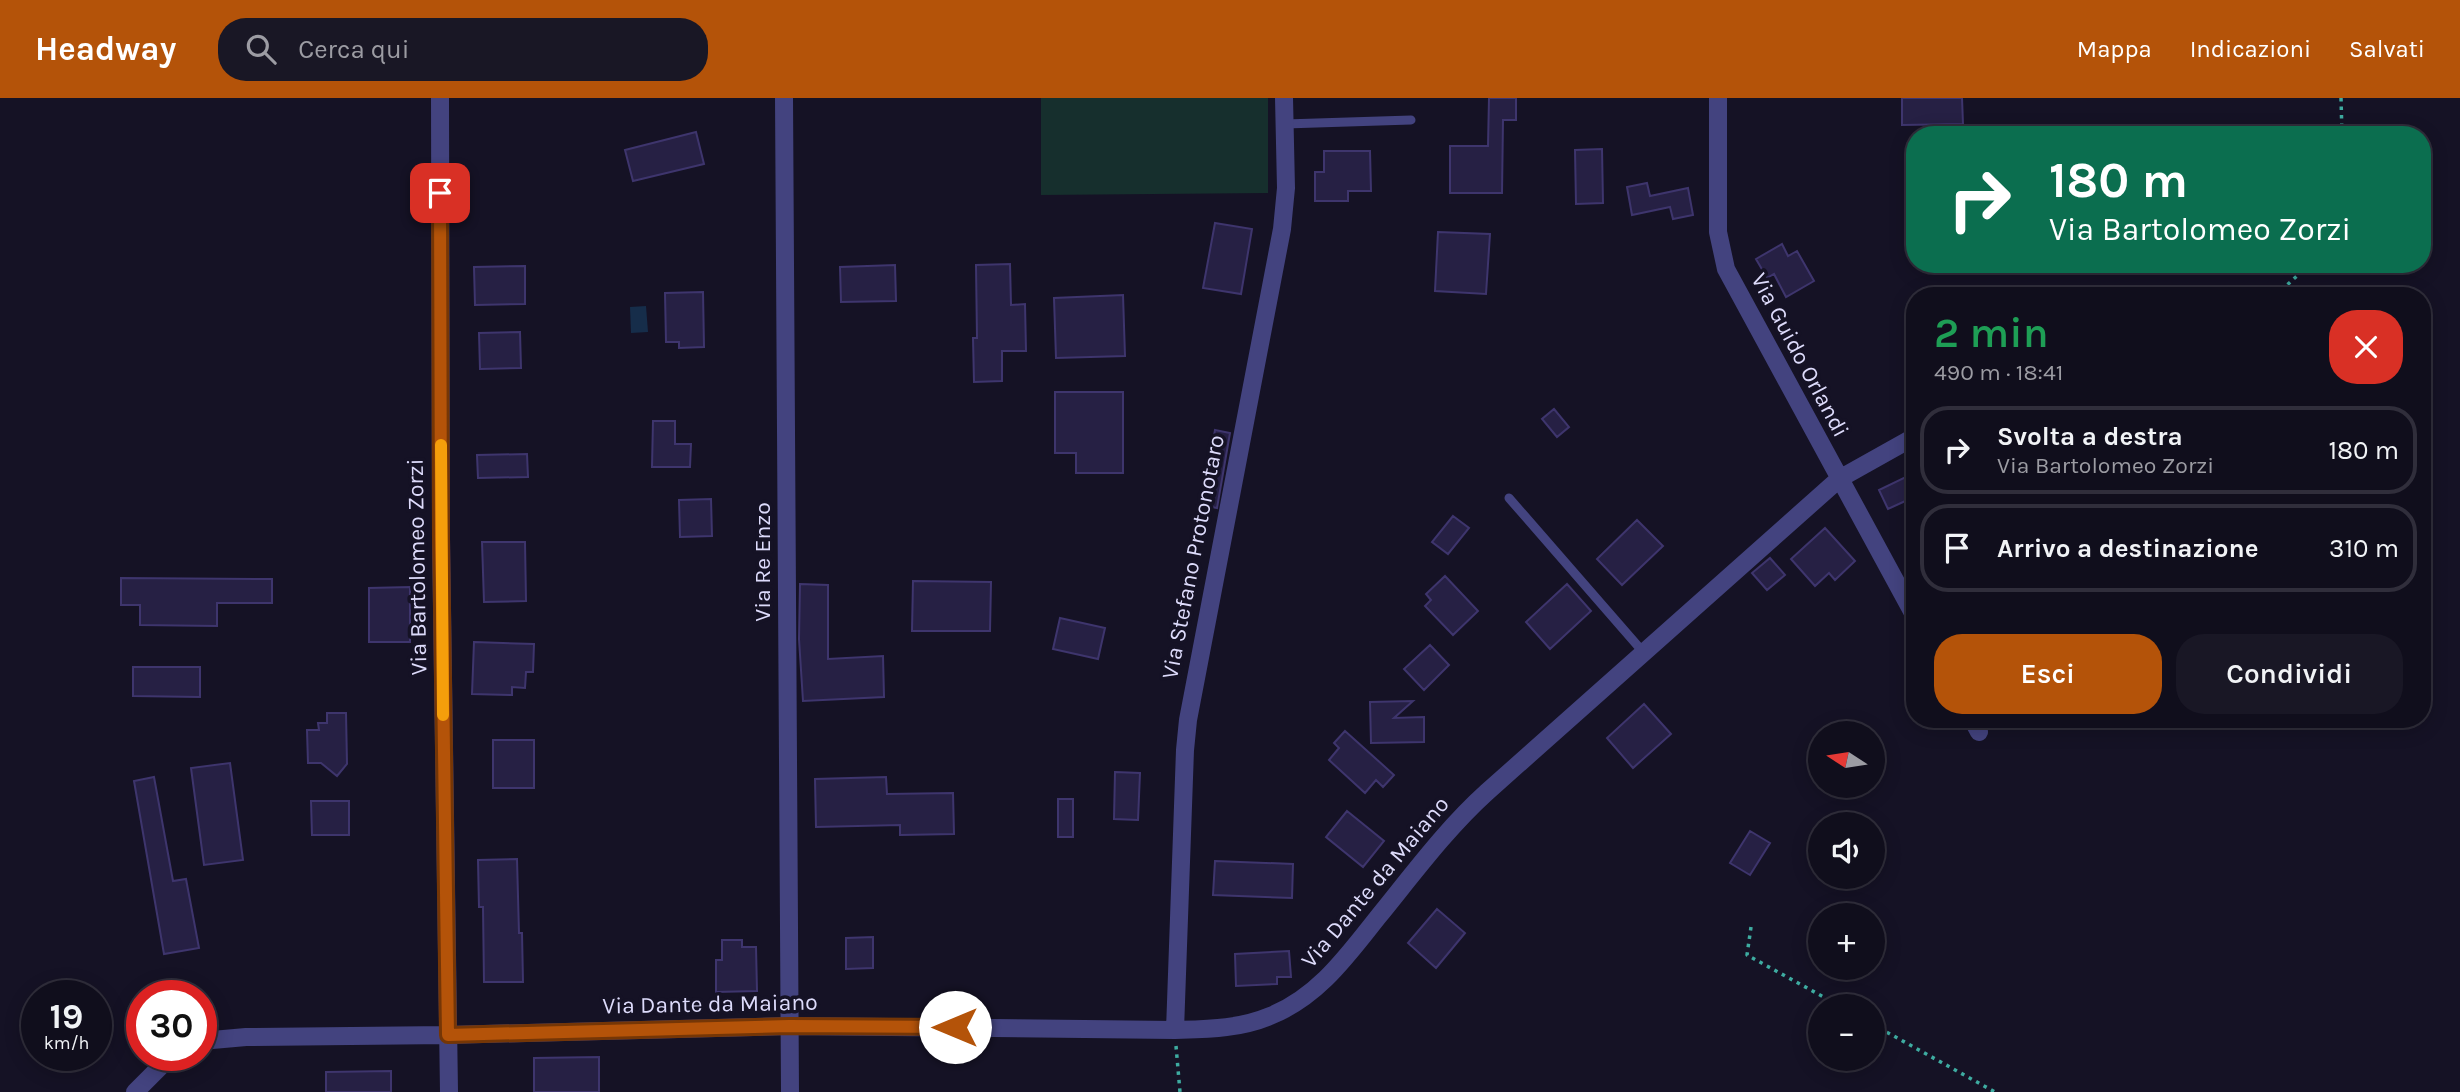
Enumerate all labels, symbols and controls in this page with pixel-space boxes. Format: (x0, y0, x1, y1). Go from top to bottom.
search box (218, 18, 708, 81)
text: Headway (35, 30, 176, 68)
icon: search (242, 30, 280, 68)
text: Cerca qui (298, 34, 410, 65)
text: Mappa (2077, 35, 2152, 63)
text: Indicazioni (2190, 35, 2311, 63)
text: Salvati (2349, 35, 2425, 63)
text: 180 m (2049, 152, 2188, 209)
icon: right (1934, 154, 2025, 245)
pin (410, 163, 470, 223)
icon: arrive (421, 174, 459, 212)
text: Via Bartolomeo Zorzi (2049, 211, 2351, 248)
street label: Via Guido Orlandi (1745, 268, 1855, 442)
text: 2 min (1934, 308, 2049, 358)
button: close (2329, 310, 2403, 384)
text: 490 m · 18:41 (1934, 359, 2063, 386)
text: Svolta a destra (1997, 421, 2183, 452)
icon: right (1938, 431, 1976, 469)
street label: Via Stefano Protonotaro (1156, 433, 1230, 681)
text: 180 m (2329, 435, 2399, 466)
text: Via Bartolomeo Zorzi (1997, 452, 2214, 479)
street label: Via Bartolomeo Zorzi (402, 458, 432, 676)
street label: Via Re Enzo (749, 502, 776, 622)
icon: arrive (1938, 529, 1976, 567)
text: Arrivo a destinazione (1997, 533, 2259, 564)
text: 310 m (2329, 533, 2399, 564)
button: Esci (1934, 634, 2162, 714)
button: Condividi (2176, 634, 2403, 714)
north arrow (1808, 721, 1885, 798)
map controls (1808, 721, 1885, 1071)
street label: Via Dante da Maiano (1295, 791, 1455, 973)
button: sound (1808, 812, 1885, 889)
button: + (1808, 903, 1885, 980)
speed limit sign: 30 (126, 980, 217, 1071)
street label: Via Dante da Maiano (602, 989, 818, 1019)
position arrow (918, 990, 992, 1064)
button: − (1808, 994, 1885, 1071)
text: 19 (50, 996, 83, 1037)
text: km/h (44, 1032, 89, 1054)

